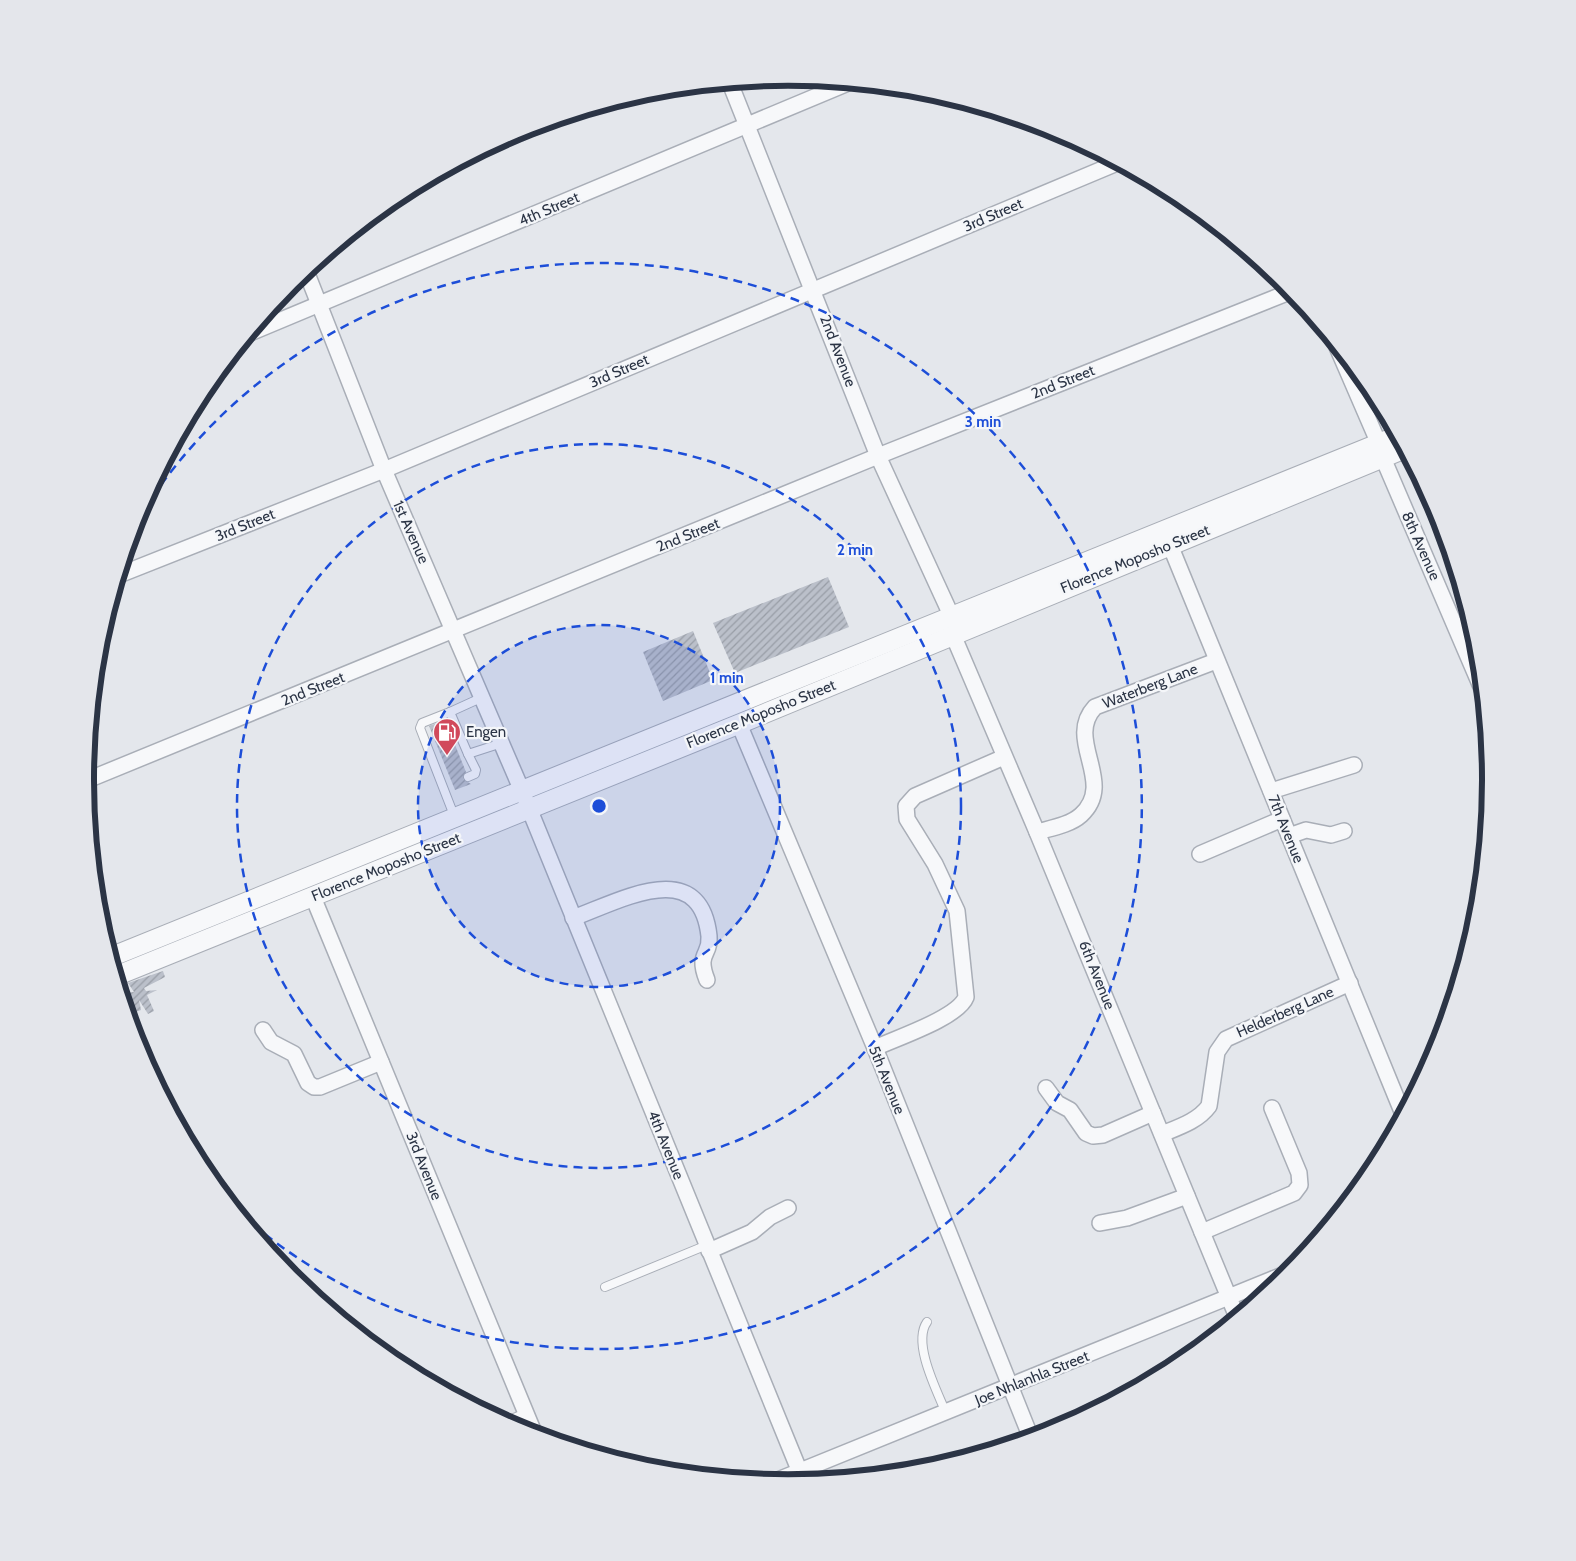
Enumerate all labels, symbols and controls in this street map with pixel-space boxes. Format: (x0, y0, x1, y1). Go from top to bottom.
street label: 4th Street (516, 188, 582, 230)
street label: 3rd Street (961, 194, 1025, 236)
street label: 2nd Avenue (816, 313, 860, 390)
street label: 3rd Street (587, 350, 651, 392)
street label: 2nd Street (1029, 361, 1097, 403)
text: 3 min (965, 413, 1001, 431)
street label: 1st Avenue (389, 498, 433, 567)
street label: 3rd Street (212, 505, 278, 545)
street label: 8th Avenue (1398, 509, 1444, 583)
street label: 2nd Street (654, 514, 722, 556)
street label: Florence Moposho Street (1058, 521, 1212, 597)
text: 2 min (837, 541, 873, 559)
street label: Waterberg Lane (1100, 660, 1200, 712)
street label: 2nd Street (279, 668, 347, 710)
text: 1 min (710, 669, 744, 687)
street label: Florence Moposho Street (684, 676, 838, 752)
fuel station icon: Engen (432, 717, 462, 756)
place label: Engen (466, 723, 506, 741)
street label: 7th Avenue (1264, 792, 1308, 866)
centre of rings (590, 797, 608, 815)
street label: Florence Moposho Street (309, 829, 463, 905)
street label: 6th Avenue (1075, 938, 1119, 1012)
street label: Helderberg Lane (1234, 982, 1337, 1041)
street label: 5th Avenue (865, 1043, 909, 1117)
street label: 4th Avenue (644, 1108, 688, 1182)
street label: 3rd Avenue (402, 1129, 446, 1203)
street label: Joe Nhlanhla Street (971, 1347, 1092, 1409)

